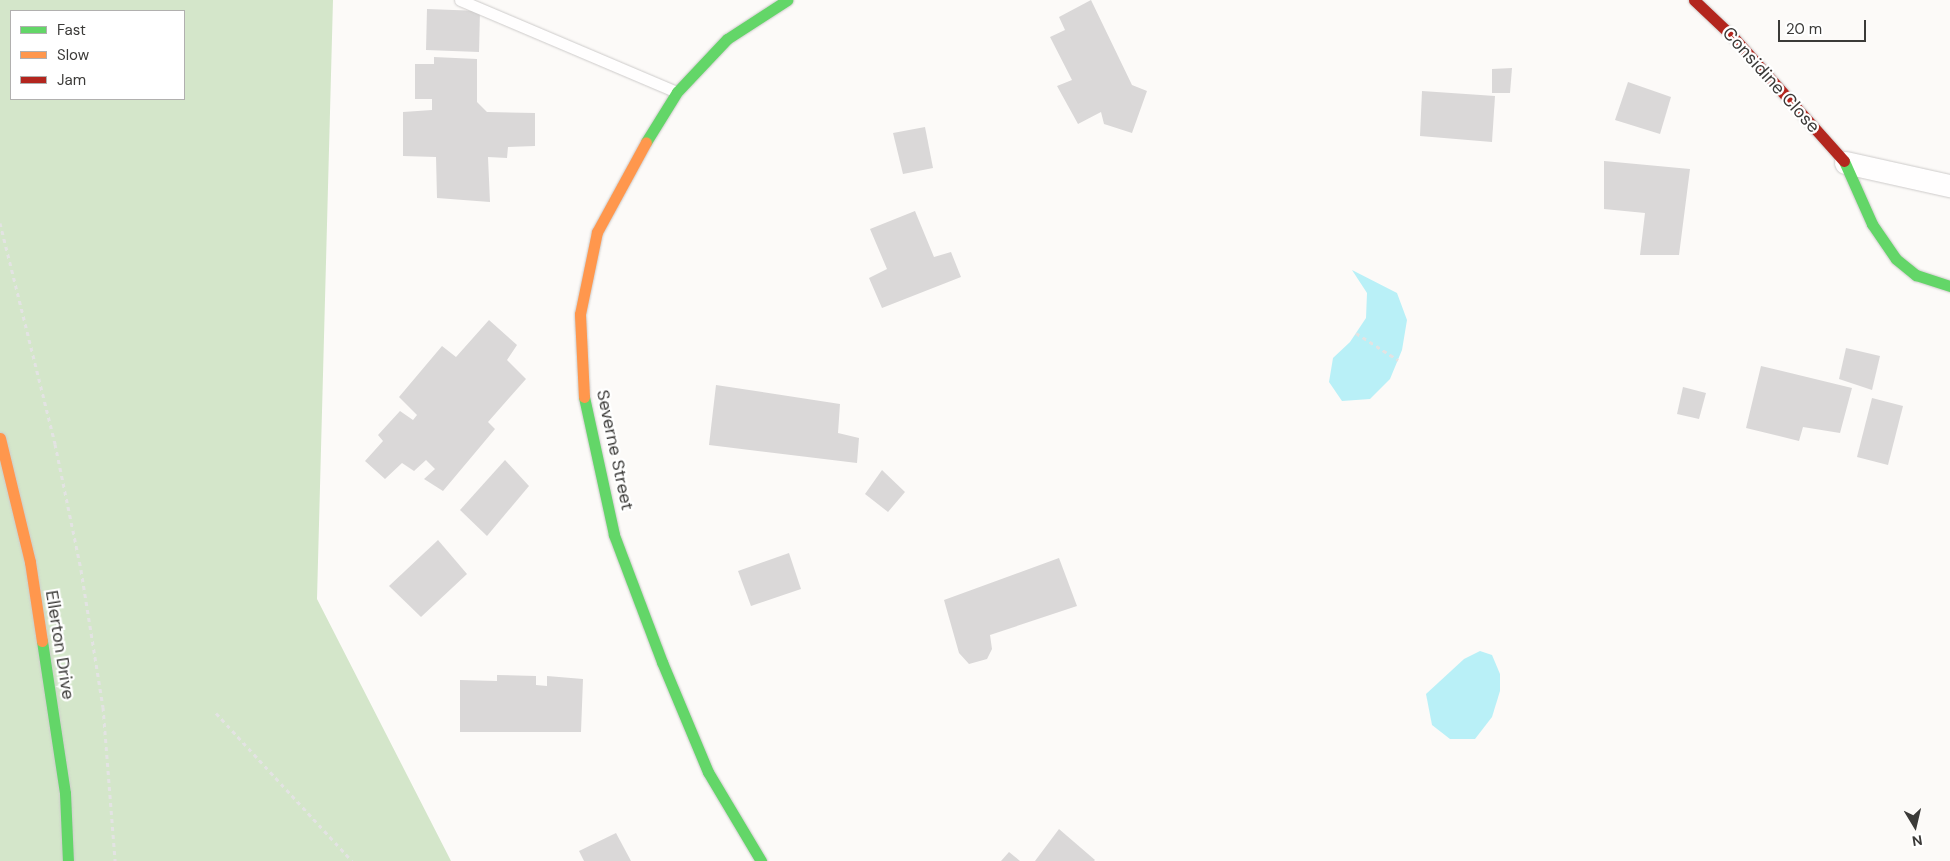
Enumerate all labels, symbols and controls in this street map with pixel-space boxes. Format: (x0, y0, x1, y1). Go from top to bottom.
legend (10, 10, 185, 100)
scale bar (1780, 10, 1868, 42)
text: 20 m (1786, 19, 1822, 39)
text: Fast (57, 20, 86, 40)
street label: Considine Close (1718, 23, 1824, 137)
text: Slow (57, 45, 89, 65)
text: Jam (57, 70, 86, 90)
street label: Severne Street (592, 388, 638, 512)
street label: Ellerton Drive (41, 589, 79, 701)
north arrow (1890, 801, 1940, 851)
text: N (1911, 831, 1924, 851)

